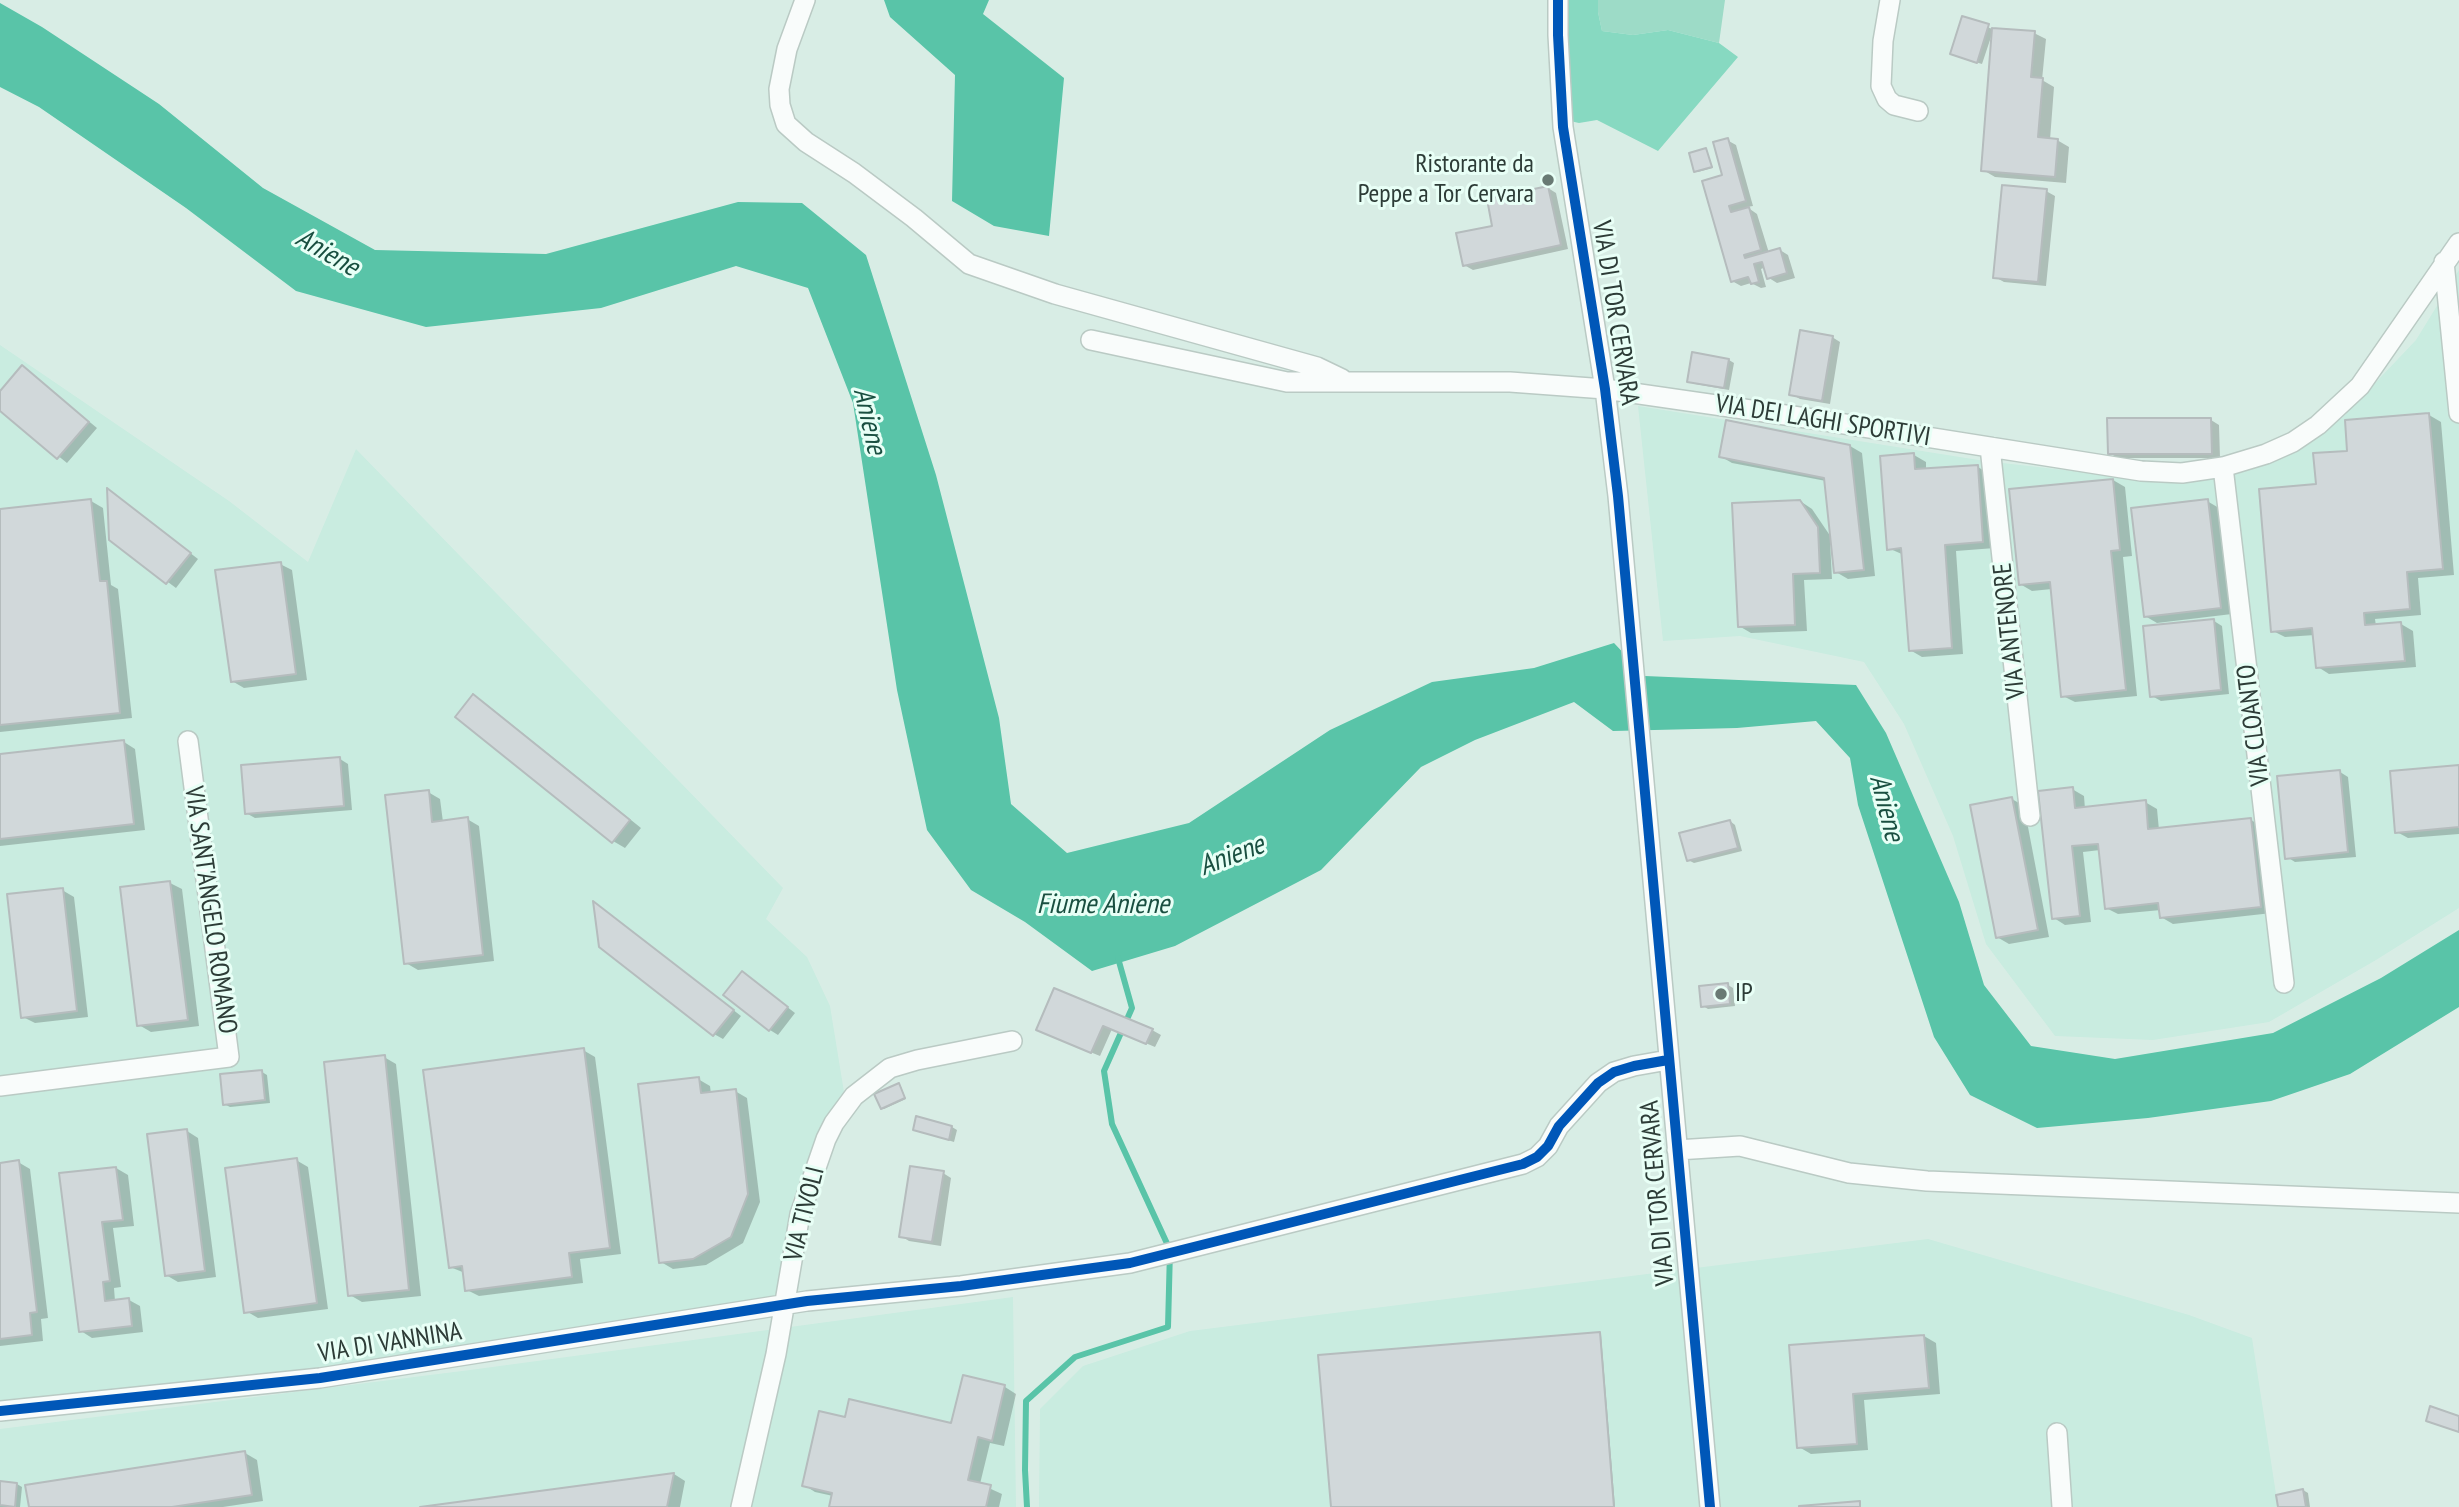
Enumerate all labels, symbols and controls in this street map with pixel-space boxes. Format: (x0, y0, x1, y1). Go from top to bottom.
place label: Ristorante da Peppe a Tor Cervara (1358, 149, 1534, 210)
marker: Ristorante da Peppe a Tor Cervara (1540, 172, 1556, 188)
street label: VIA DI TOR CERVARA (1585, 219, 1645, 407)
water label: Aniene (290, 222, 364, 284)
water label: Aniene (845, 385, 893, 457)
street label: VIA DEI LAGHI SPORTIVI (1713, 389, 1933, 453)
street label: VIA ANTENORE (1987, 561, 2033, 701)
street label: VIA CLOANTO (2231, 663, 2277, 787)
water label: Aniene (1862, 771, 1910, 845)
street label: VIA SANT'ANGELO ROMANO (177, 784, 243, 1036)
water label: Aniene (1195, 828, 1269, 884)
water label: Fiume Aniene (1037, 888, 1169, 922)
place label: IP (1735, 978, 1753, 1010)
marker: IP (1713, 986, 1729, 1002)
street label: VIA DI TOR CERVARA (1634, 1099, 1682, 1287)
street label: VIA TIVOLI (778, 1164, 832, 1264)
street label: VIA DI VANNINA (316, 1316, 464, 1370)

